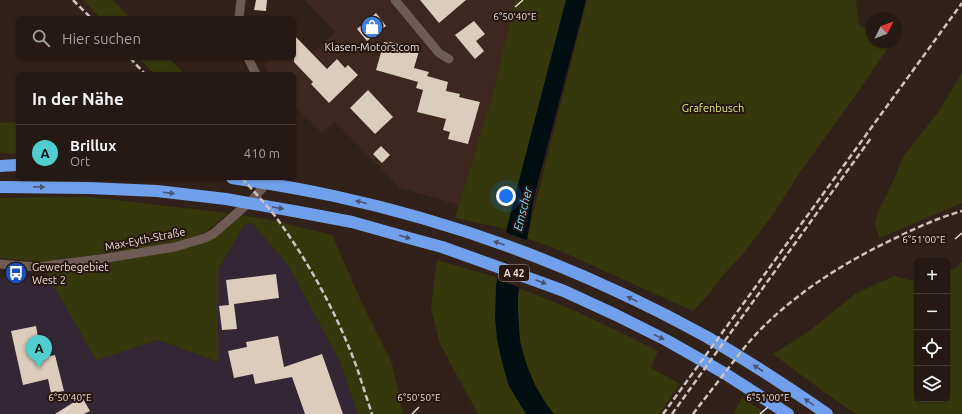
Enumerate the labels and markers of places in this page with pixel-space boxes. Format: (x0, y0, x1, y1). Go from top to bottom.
shop icon: Klasen-Motors.com (359, 14, 385, 40)
place label: Klasen-Motors.com (325, 41, 419, 53)
bus stop icon: Gewerbegebiet West 2 (3, 260, 29, 286)
place label: Gewerbegebiet West 2 (32, 261, 109, 286)
pin: A (26, 335, 52, 368)

